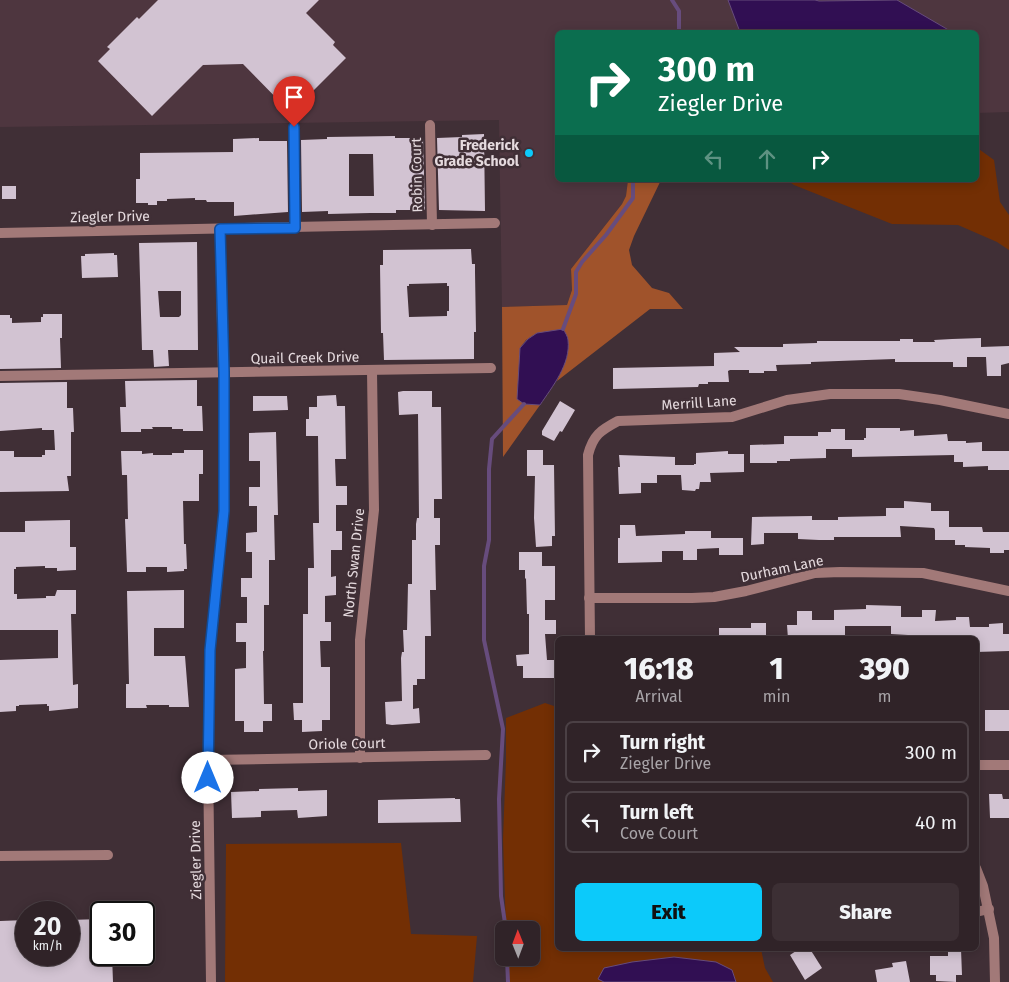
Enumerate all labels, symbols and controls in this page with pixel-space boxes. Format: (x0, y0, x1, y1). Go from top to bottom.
text: 300 m (658, 48, 755, 90)
icon: right (575, 50, 640, 115)
pin (273, 76, 315, 127)
icon: arrive (280, 83, 308, 111)
text: Ziegler Drive (658, 90, 783, 117)
street label: Robin Court (408, 136, 426, 213)
place label: Frederick Grade School (434, 137, 520, 170)
icon: left (700, 145, 728, 173)
icon: ahead (753, 145, 781, 173)
icon: right (806, 145, 834, 173)
marker: Frederick Grade School (523, 147, 535, 159)
street label: Ziegler Drive (70, 208, 150, 226)
street label: Quail Creek Drive (250, 349, 360, 367)
street label: Merrill Lane (661, 392, 737, 414)
street label: North Swan Drive (340, 507, 368, 619)
street label: Durham Lane (739, 552, 825, 586)
text: 16:18 (624, 651, 694, 687)
text: 1 (769, 651, 784, 687)
text: 390 (859, 651, 910, 687)
text: Arrival (635, 687, 682, 706)
text: min (763, 687, 790, 706)
text: m (878, 687, 892, 706)
text: Turn right (620, 731, 705, 754)
street label: Oriole Court (308, 735, 387, 753)
icon: right (577, 738, 605, 766)
text: 300 m (905, 741, 957, 764)
position arrow (181, 751, 233, 803)
text: Ziegler Drive (620, 754, 711, 773)
text: Turn left (620, 801, 694, 824)
icon: left (577, 808, 605, 836)
text: 40 m (915, 811, 957, 834)
street label: Ziegler Drive (187, 820, 205, 900)
text: Cove Court (620, 824, 698, 843)
button: Exit (575, 883, 762, 941)
button: Share (772, 883, 959, 941)
speed limit sign: 30 (90, 901, 155, 966)
text: 20 (34, 912, 61, 942)
north arrow (495, 921, 540, 966)
map controls (495, 921, 540, 966)
text: km/h (33, 939, 62, 953)

